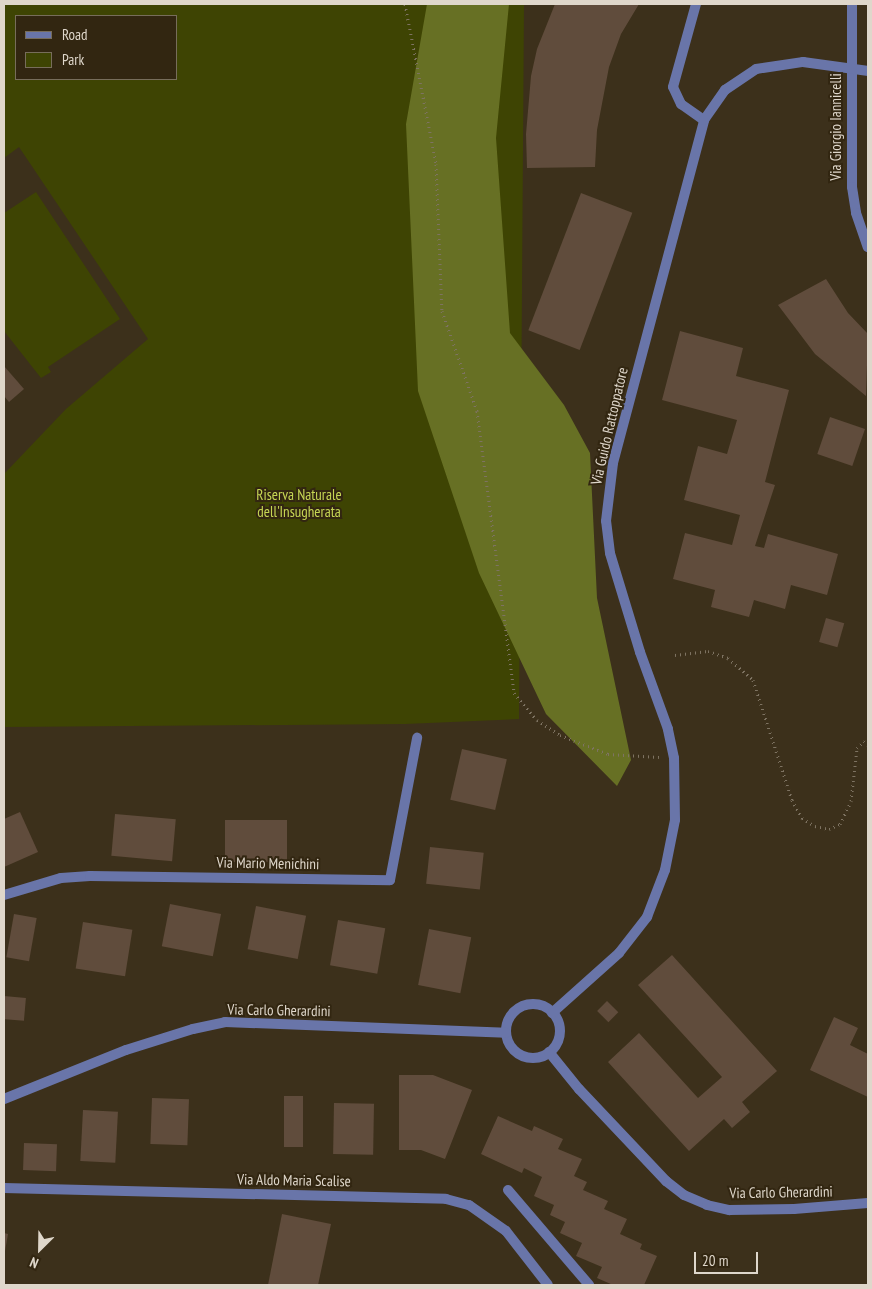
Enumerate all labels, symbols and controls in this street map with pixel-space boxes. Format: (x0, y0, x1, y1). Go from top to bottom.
legend (15, 15, 178, 80)
text: Road (62, 25, 88, 44)
text: Park (62, 50, 84, 69)
street label: Via Giorgio Iannicelli (827, 73, 845, 181)
street label: Via Guido Rattoppatore (587, 365, 631, 487)
park label: Riserva Naturale dell'Insugherata (256, 485, 342, 520)
street label: Via Mario Menichini (217, 853, 319, 873)
street label: Via Carlo Gherardini (227, 1000, 331, 1020)
street label: Via Aldo Maria Scalise (237, 1170, 351, 1190)
street label: Via Carlo Gherardini (729, 1182, 833, 1202)
north arrow (15, 1224, 65, 1274)
scale bar (697, 1242, 761, 1274)
text: 20 m (702, 1251, 728, 1270)
text: N (27, 1253, 41, 1273)

